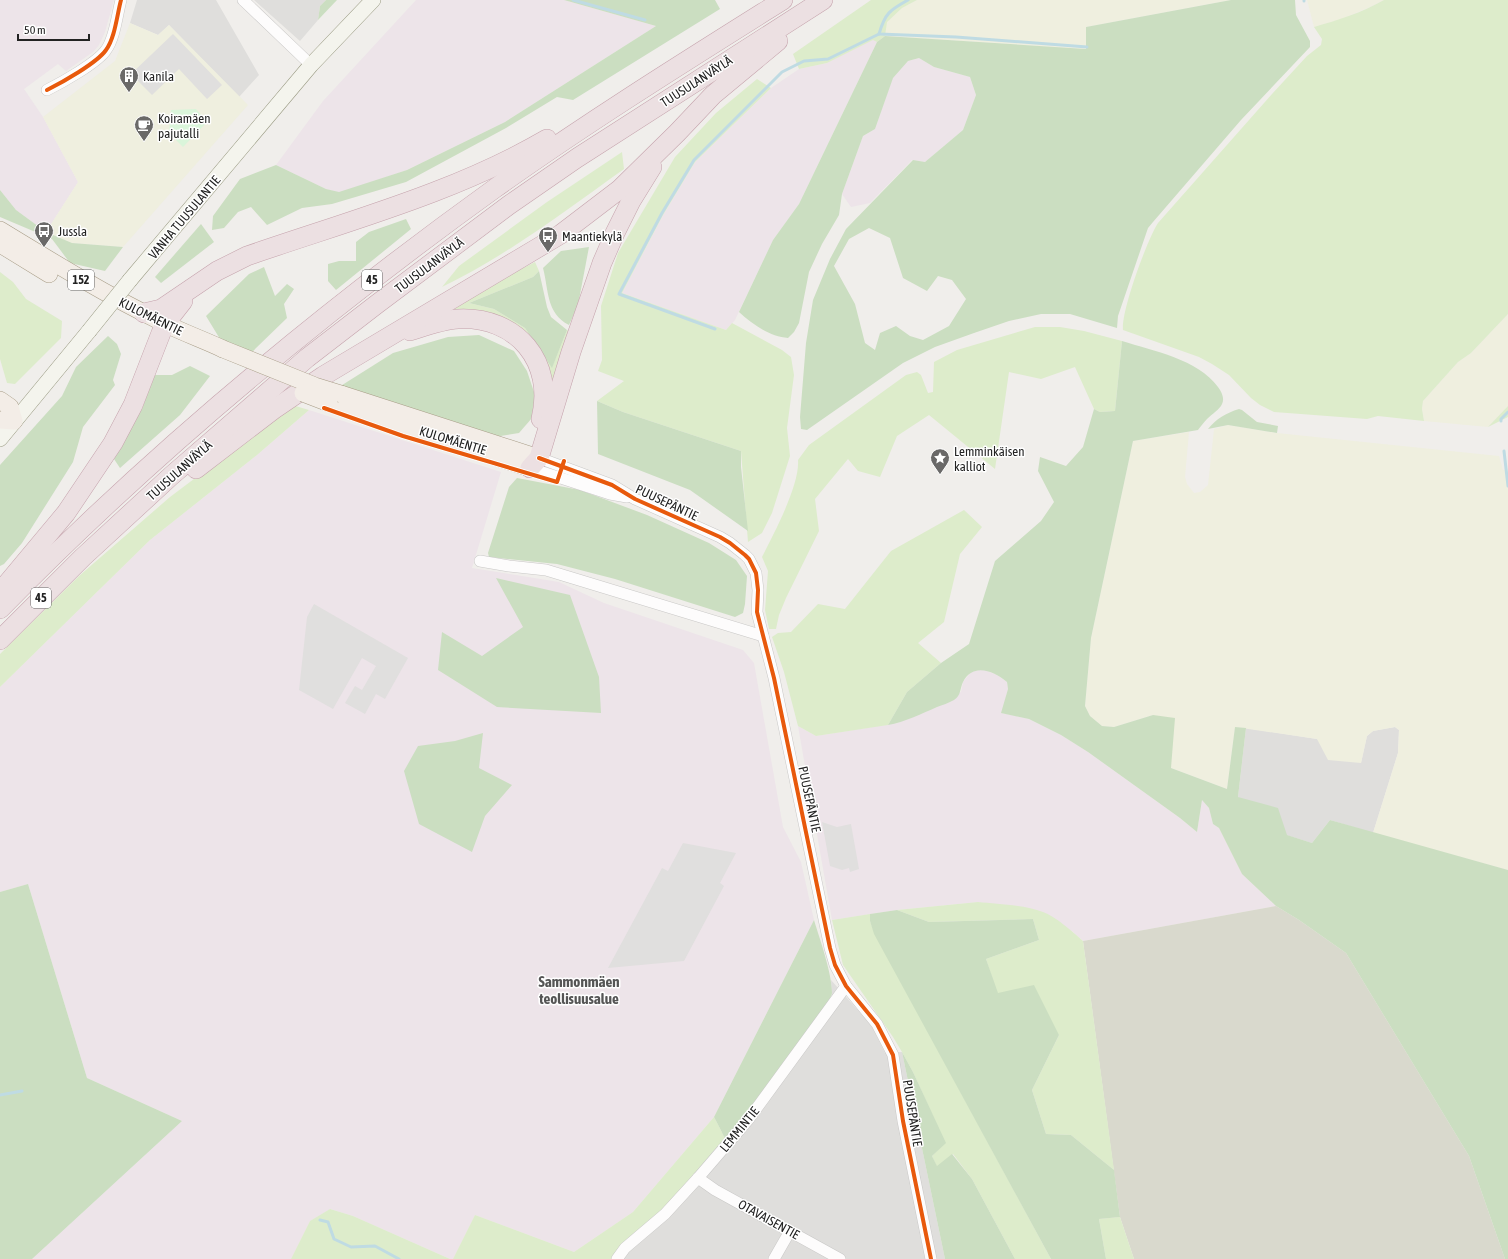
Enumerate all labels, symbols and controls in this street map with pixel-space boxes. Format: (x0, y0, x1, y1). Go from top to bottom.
scale bar (18, 16, 89, 42)
text: 50 m (24, 23, 46, 37)
street label: TUUSULANVÄYLÄ (658, 52, 735, 110)
building icon: Kanila (118, 65, 140, 93)
place label: Kanila (143, 69, 174, 84)
place label: Koiramäen pajutalli (158, 111, 210, 141)
cafe icon: Koiramäen pajutalli (133, 114, 155, 142)
street label: VANHA TUUSULANTIE (145, 172, 224, 262)
bus stop icon: Jussla (33, 220, 55, 248)
place label: Jussla (58, 224, 87, 239)
bus stop icon: Maantiekylä (537, 225, 559, 253)
place label: Maantiekylä (562, 229, 622, 244)
street label: TUUSULANVÄYLÄ (392, 234, 467, 296)
road number: 152 (68, 270, 94, 290)
road number: 45 (362, 270, 382, 290)
street label: KULOMÄENTIE (116, 295, 186, 339)
street label: KULOMÄENTIE (418, 423, 489, 458)
street label: TUUSULANVÄYLÄ (144, 437, 215, 503)
place label: Lemminkäisen kalliot (954, 444, 1025, 474)
place icon: Lemminkäisen kalliot (929, 447, 951, 475)
street label: PUUSEPÄNTIE (633, 481, 701, 524)
road number: 45 (31, 588, 51, 608)
street label: PUUSEPÄNTIE (795, 765, 824, 834)
district label: Sammonmäen teollisuusalue (538, 973, 620, 1007)
street label: PUUSEPÄNTIE (900, 1079, 925, 1148)
street label: LEMMINTIE (717, 1103, 762, 1155)
street label: OTAVAISENTIE (736, 1196, 802, 1243)

